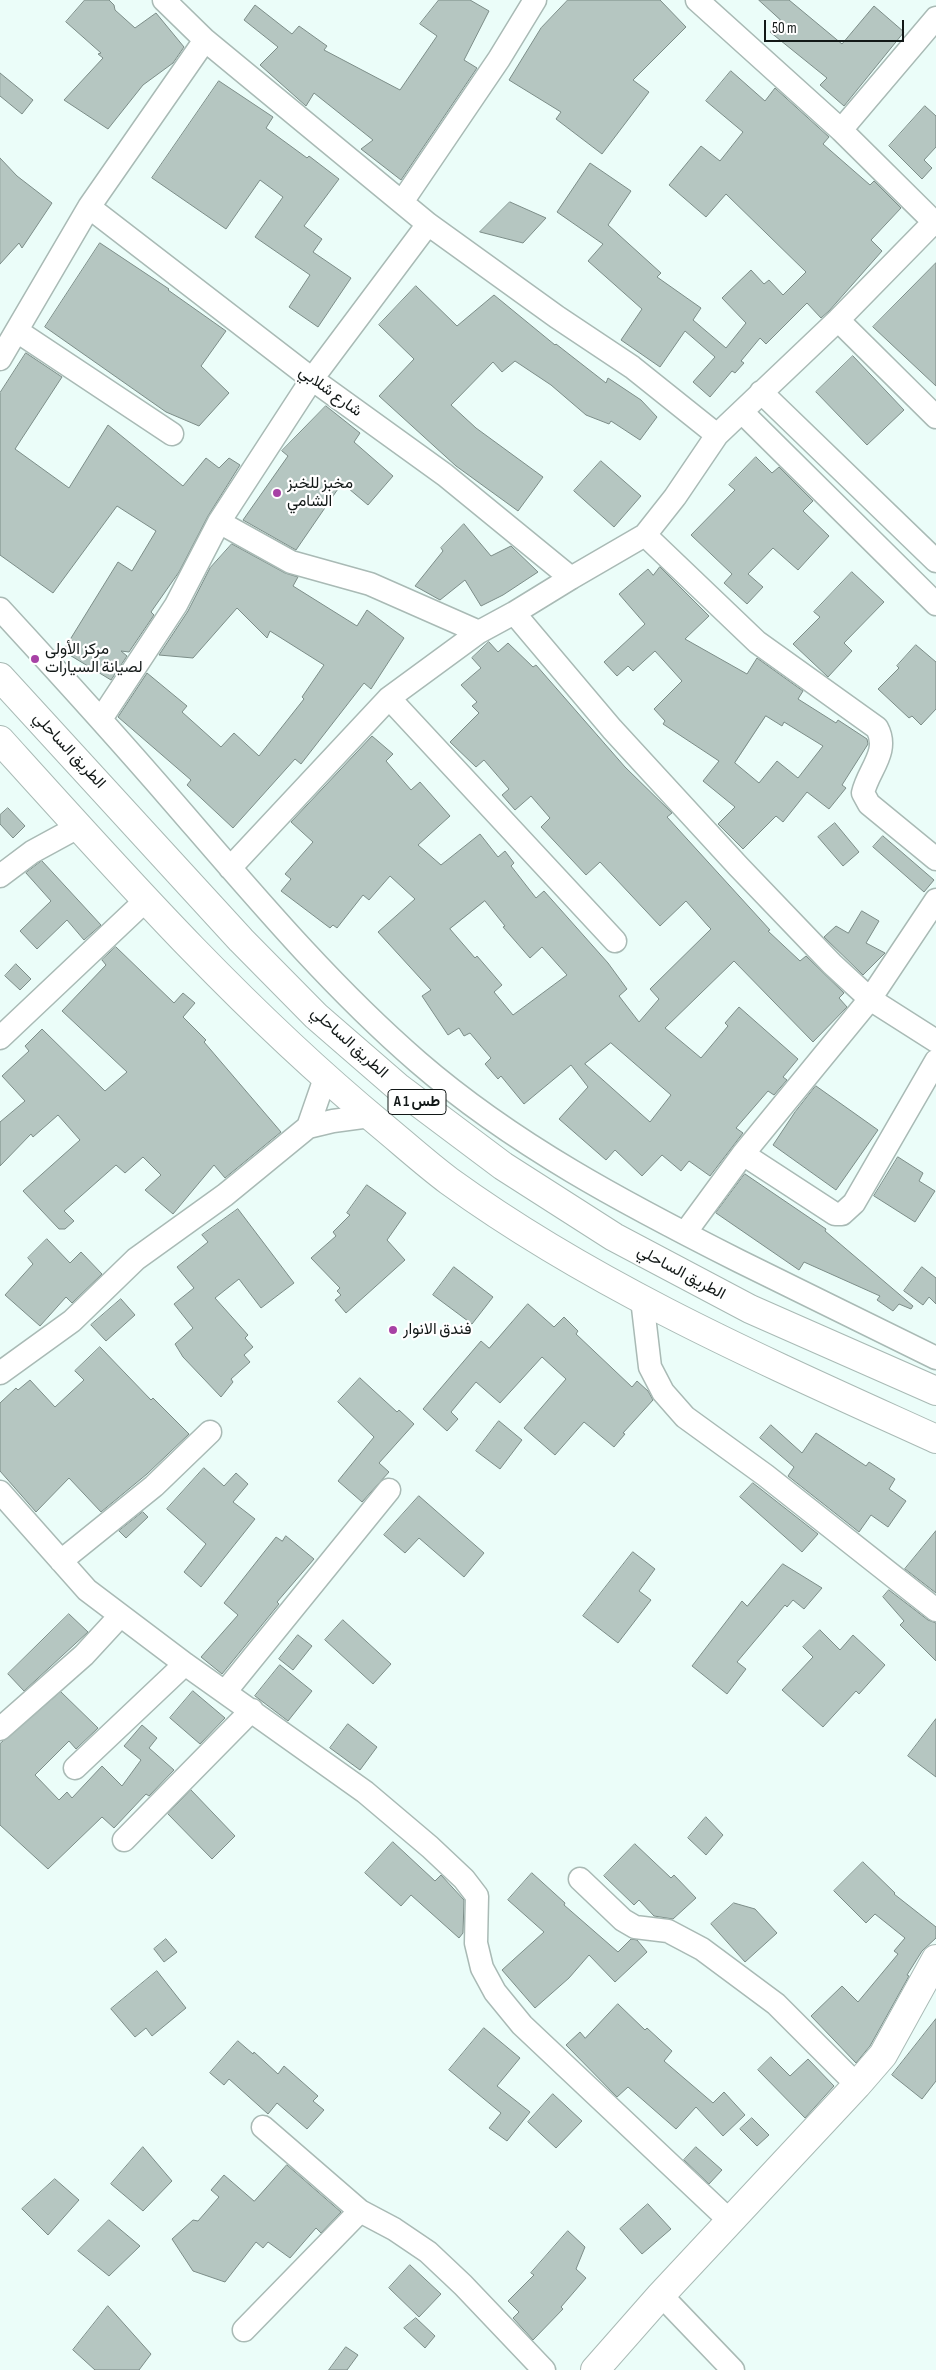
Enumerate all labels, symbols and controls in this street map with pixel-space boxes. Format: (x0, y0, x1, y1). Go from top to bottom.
scale bar (766, 10, 906, 42)
text: 50 m (772, 19, 797, 38)
street label: شارع شلابي (295, 363, 365, 421)
place label: مخبز للخبز الشامي (287, 474, 353, 512)
marker: مخبز للخبز الشامي (271, 487, 283, 499)
place label: مركز الأولى لصيانة السيارات (45, 640, 143, 678)
marker: مركز الأولى لصيانة السيارات (29, 653, 41, 665)
street label: الطريق الساحلي (29, 709, 109, 793)
street label: الطريق الساحلي (306, 1003, 392, 1083)
road number: A 1 طس (388, 1090, 446, 1114)
street label: الطريق الساحلي (634, 1242, 728, 1304)
place label: فندق الانوار (403, 1320, 472, 1340)
marker: فندق الانوار (387, 1324, 399, 1336)

